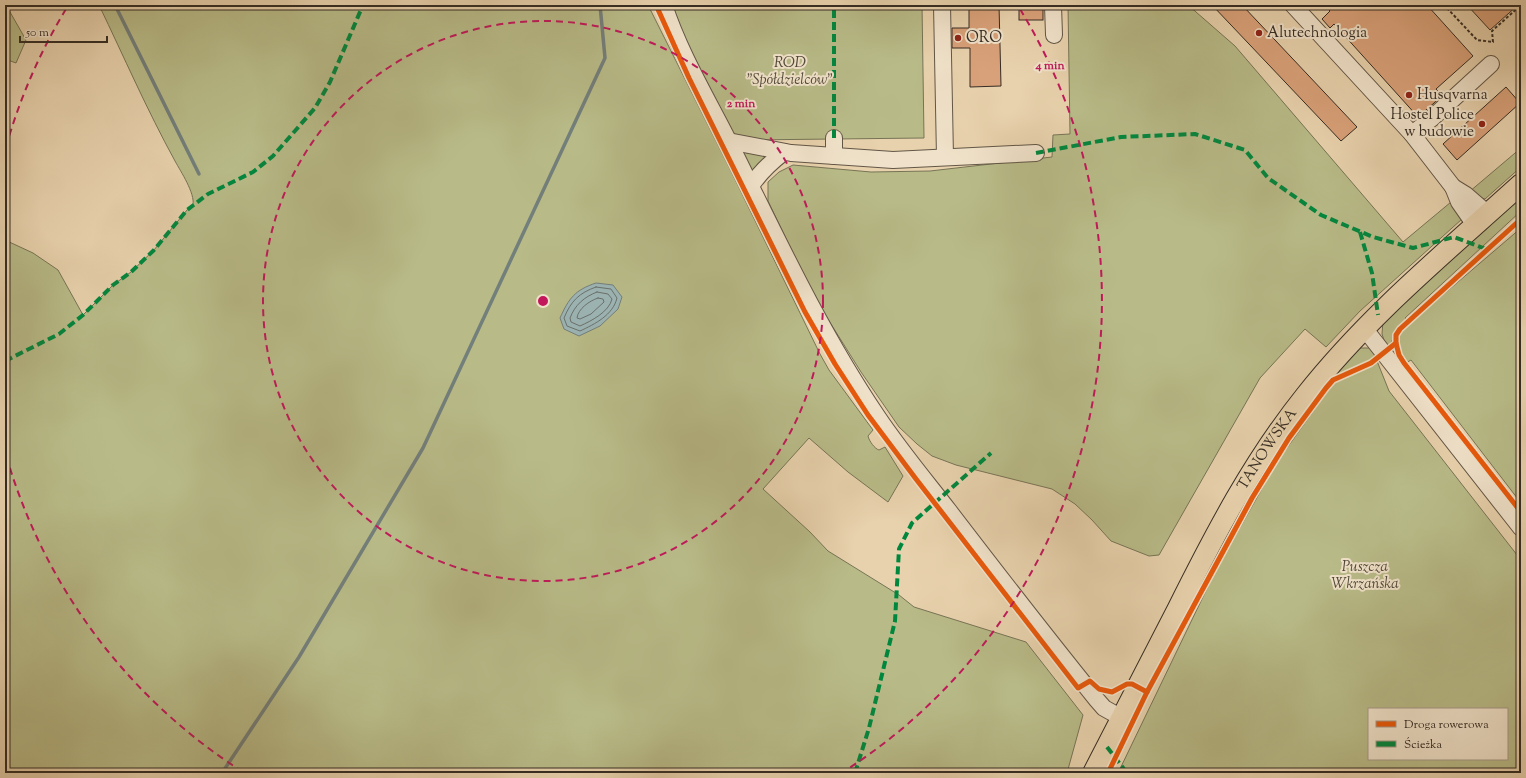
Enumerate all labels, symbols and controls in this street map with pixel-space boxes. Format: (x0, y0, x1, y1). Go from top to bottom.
scale bar (20, 18, 107, 44)
place label: Alutechnologia (1267, 23, 1367, 44)
text: 50 m (25, 24, 49, 42)
place label: ORO (966, 28, 1002, 49)
marker: Alutechnologia (1254, 28, 1264, 38)
marker: ORO (953, 33, 963, 43)
park label: ROD "Spółdzielców" (747, 53, 833, 91)
text: 4 min (1034, 57, 1065, 75)
place label: Husqvarna (1417, 85, 1488, 106)
marker: Husqvarna (1404, 90, 1414, 100)
text: 2 min (727, 95, 756, 113)
place label: Hostel Police w budowie (1391, 105, 1474, 143)
marker: Hostel Police w budowie (1477, 119, 1487, 129)
centre of rings (536, 294, 550, 308)
street label: TANOWSKA (1233, 404, 1302, 494)
park label: Puszcza Wkrzańska (1331, 557, 1399, 595)
legend (1368, 708, 1508, 760)
text: Droga rowerowa (1404, 716, 1489, 734)
text: Ścieżka (1404, 736, 1443, 754)

